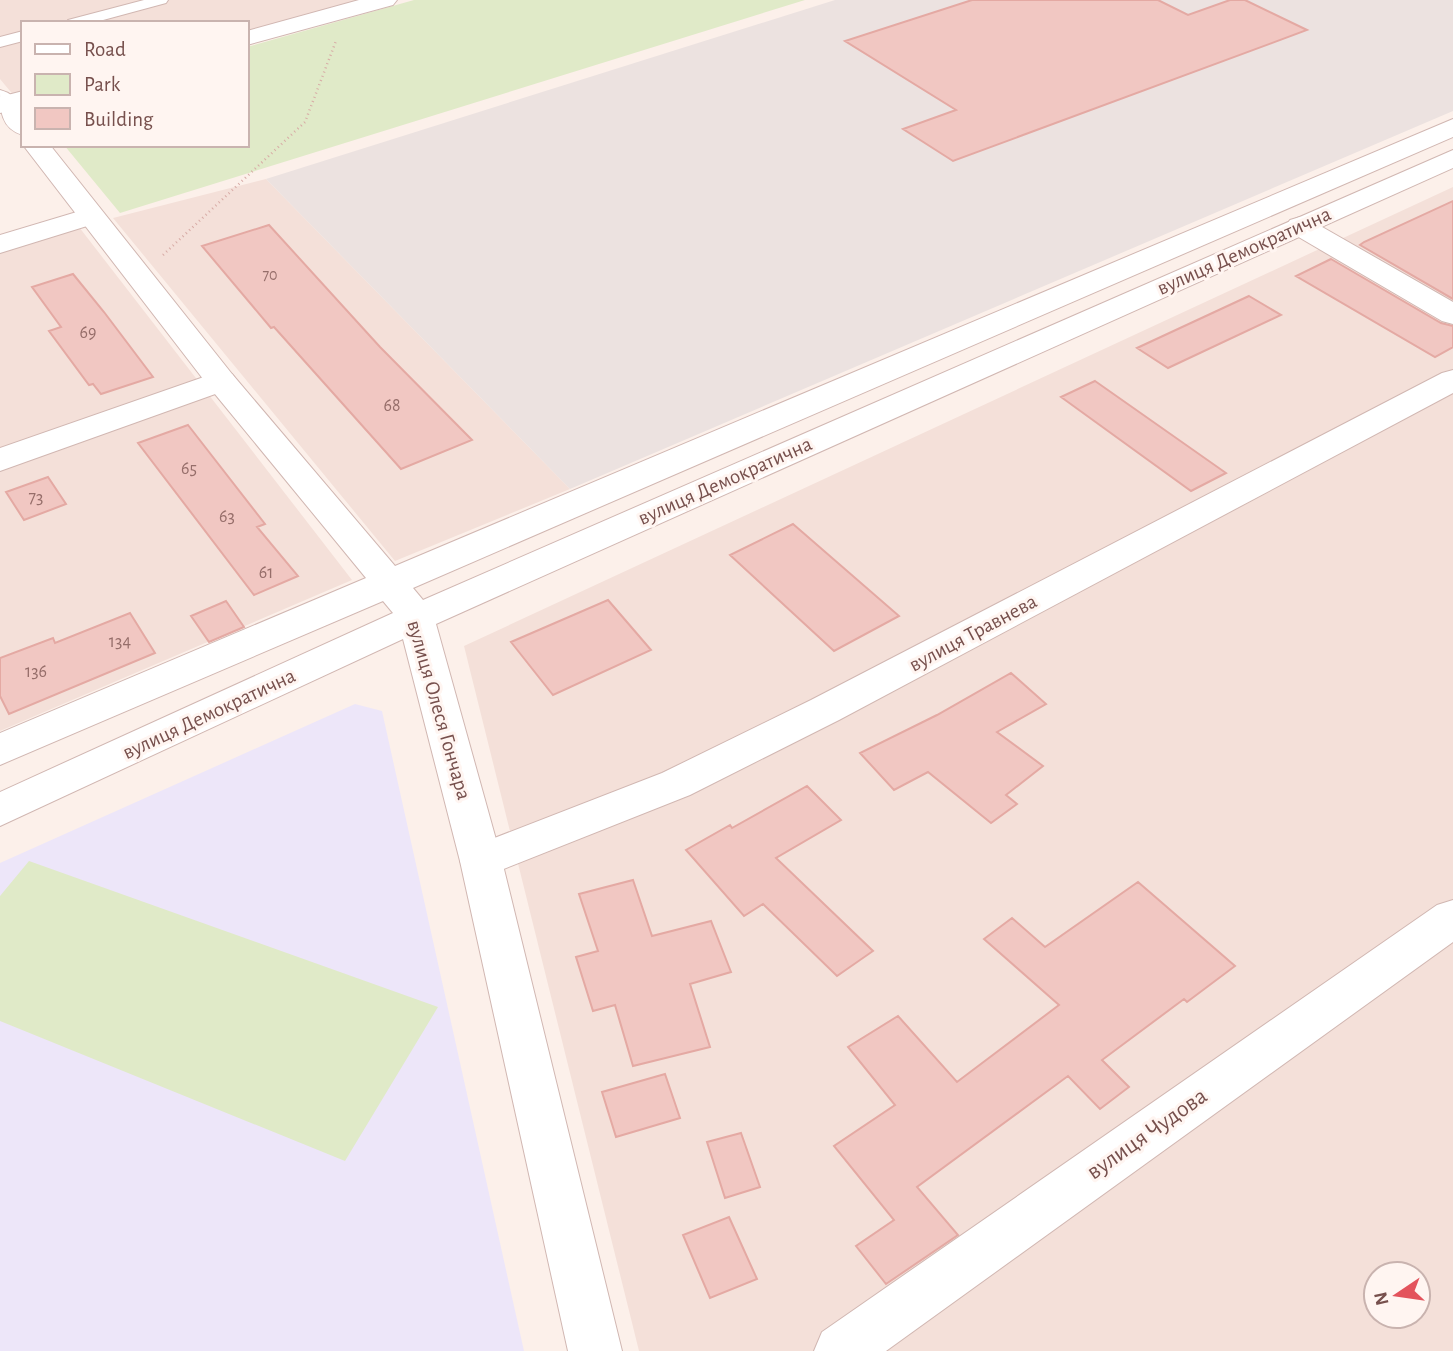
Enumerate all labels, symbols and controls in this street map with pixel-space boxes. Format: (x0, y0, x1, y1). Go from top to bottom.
legend (21, 21, 248, 147)
text: Road (84, 39, 126, 60)
text: Park (84, 74, 121, 95)
text: Building (84, 109, 154, 130)
street label: вулиця Демократична (1154, 203, 1334, 299)
house number: 70 (262, 267, 278, 283)
house number: 69 (80, 324, 96, 342)
house number: 68 (384, 397, 401, 415)
street label: вулиця Демократична (635, 433, 815, 529)
house number: 65 (181, 460, 197, 478)
house number: 73 (29, 489, 43, 507)
house number: 63 (219, 508, 235, 526)
house number: 61 (259, 564, 273, 582)
street label: вулиця Травнева (906, 590, 1041, 675)
street label: вулиця Олеся Гончара (403, 618, 475, 803)
house number: 134 (109, 633, 131, 651)
house number: 136 (25, 663, 47, 681)
street label: вулиця Демократична (119, 665, 299, 763)
street label: вулиця Чудова (1082, 1084, 1212, 1184)
north arrow (1362, 1260, 1432, 1330)
text: N (1371, 1290, 1393, 1307)

